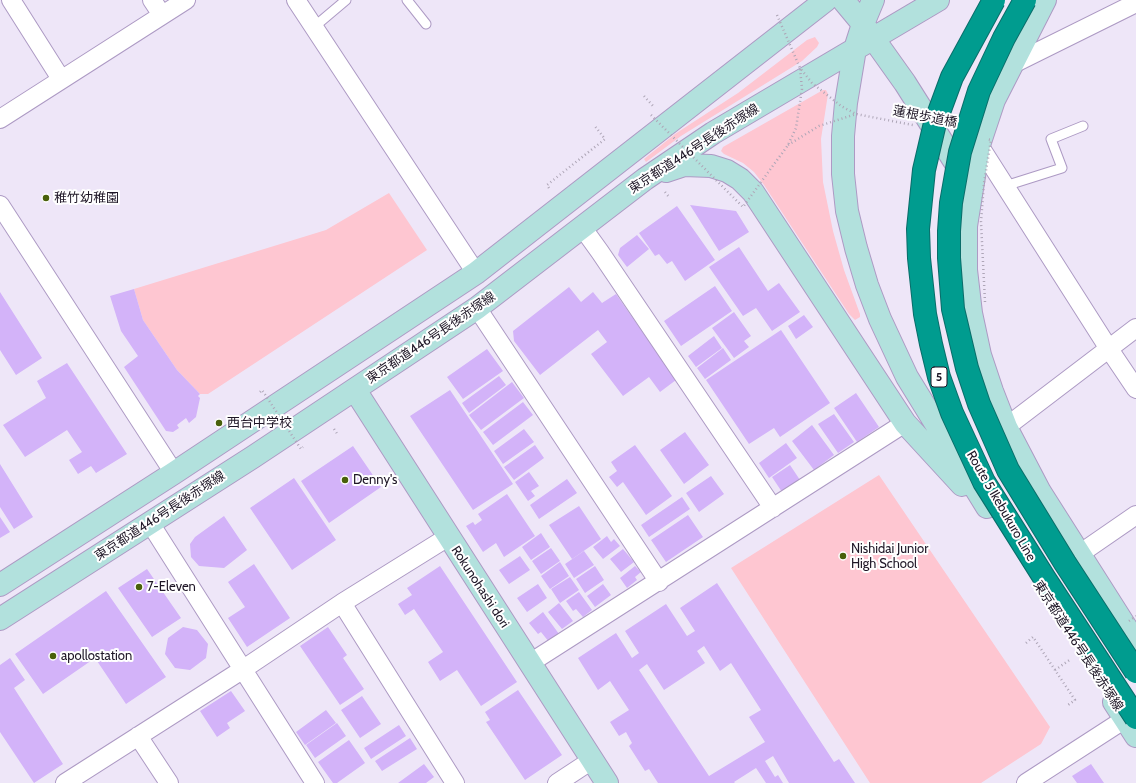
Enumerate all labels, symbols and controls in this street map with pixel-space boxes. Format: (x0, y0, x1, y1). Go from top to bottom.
street label: 東京都道446号長後赤塚線 (626, 101, 762, 197)
street label: 蓮根歩道橋 (892, 103, 958, 131)
place label: 稚竹幼稚園 (54, 190, 119, 206)
marker: 稚竹幼稚園 (41, 193, 51, 203)
street label: 東京都道446号長後赤塚線 (363, 289, 499, 387)
road number: 5 (931, 367, 947, 387)
place label: 西台中学校 (227, 415, 292, 431)
marker: 西台中学校 (214, 418, 224, 428)
street label: Route 5 Ikebukuro Line (963, 448, 1039, 564)
street label: 東京都道446号長後赤塚線 (92, 468, 228, 564)
place label: Denny's (353, 472, 397, 488)
marker: Denny's (340, 475, 350, 485)
place label: Nishidai Junior High School (851, 541, 928, 572)
street label: Rokunohashi dori (448, 543, 512, 631)
marker: Nishidai Junior High School (838, 551, 848, 561)
street label: 東京都道446号長後赤塚線 (1030, 578, 1126, 714)
place label: 7-Eleven (147, 579, 196, 595)
marker: 7-Eleven (134, 582, 144, 592)
place label: apollostation (61, 648, 132, 664)
marker: apollostation (48, 651, 58, 661)

